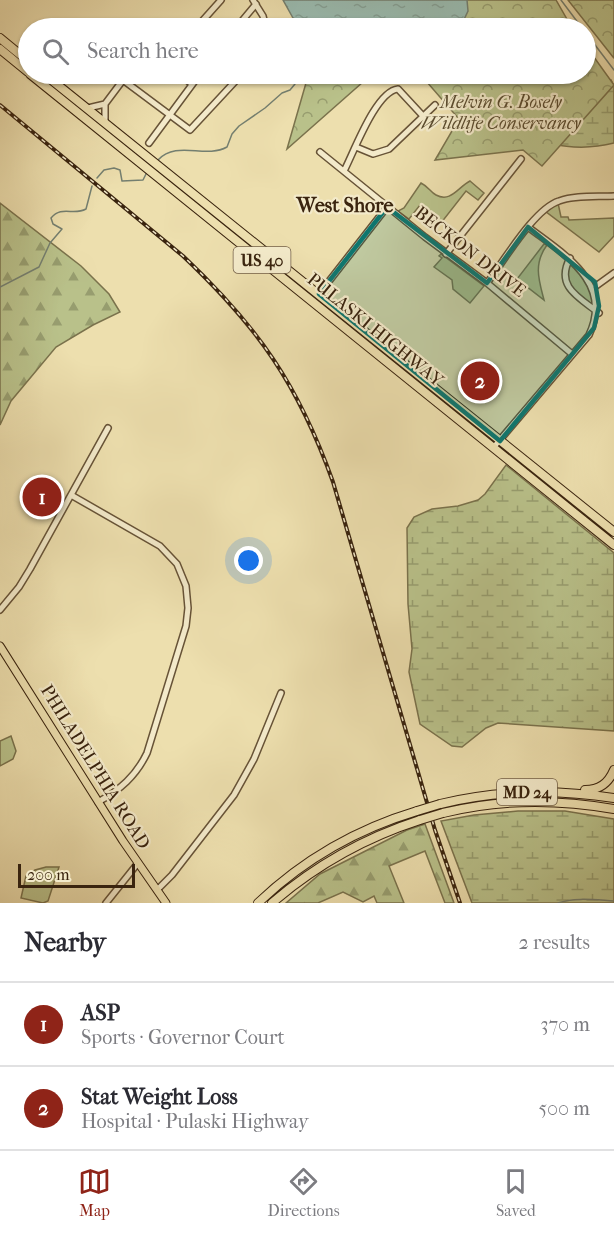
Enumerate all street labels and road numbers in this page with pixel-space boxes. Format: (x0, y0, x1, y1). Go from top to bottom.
street label: BECKON DRIVE (410, 202, 530, 302)
road number: US 40 (234, 247, 290, 273)
street label: PULASKI HIGHWAY (303, 269, 448, 392)
street label: PHILADELPHIA ROAD (36, 681, 154, 853)
road number: MD 24 (497, 779, 557, 805)

